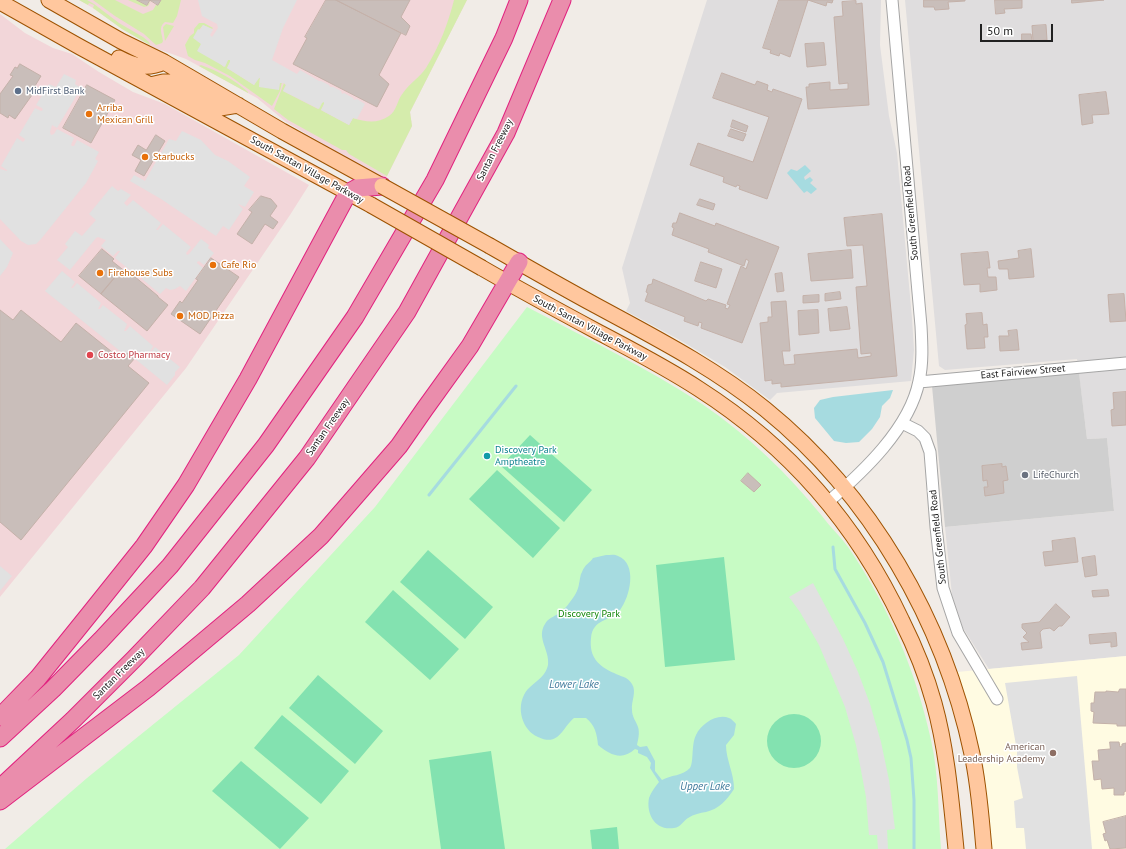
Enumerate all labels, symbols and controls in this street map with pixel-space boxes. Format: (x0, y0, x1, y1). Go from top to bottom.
scale bar (982, 16, 1055, 42)
text: 50 m (987, 23, 1013, 38)
place label: MidFirst Bank (26, 85, 85, 97)
marker: MidFirst Bank (13, 86, 23, 96)
place label: Arriba Mexican Grill (97, 102, 153, 126)
marker: Arriba Mexican Grill (84, 109, 94, 119)
street label: Santan Freeway (474, 117, 516, 183)
street label: South Santan Village Parkway (248, 134, 366, 206)
place label: Starbucks (153, 151, 194, 163)
marker: Starbucks (140, 152, 150, 162)
street label: South Greenfield Road (901, 165, 921, 261)
place label: Cafe Rio (221, 259, 256, 271)
marker: Cafe Rio (208, 260, 218, 270)
place label: Firehouse Subs (108, 267, 173, 279)
marker: Firehouse Subs (95, 268, 105, 278)
street label: South Santan Village Parkway (531, 293, 649, 363)
place label: MOD Pizza (188, 310, 234, 322)
marker: MOD Pizza (175, 311, 185, 321)
place label: Costco Pharmacy (98, 349, 170, 361)
marker: Costco Pharmacy (85, 350, 95, 360)
street label: East Fairview Street (980, 362, 1066, 382)
street label: Santan Freeway (304, 396, 352, 458)
place label: Discovery Park Amptheatre (495, 444, 557, 468)
marker: Discovery Park Amptheatre (482, 451, 492, 461)
place label: LifeChurch (1033, 469, 1079, 481)
marker: LifeChurch (1020, 470, 1030, 480)
street label: South Greenfield Road (927, 489, 949, 585)
park label: Discovery Park (558, 608, 620, 620)
street label: Santan Freeway (91, 646, 147, 702)
water label: Lower Lake (549, 678, 599, 692)
place label: American Leadership Academy (958, 741, 1045, 764)
marker: American Leadership Academy (1048, 748, 1058, 758)
water label: Upper Lake (680, 780, 730, 794)

